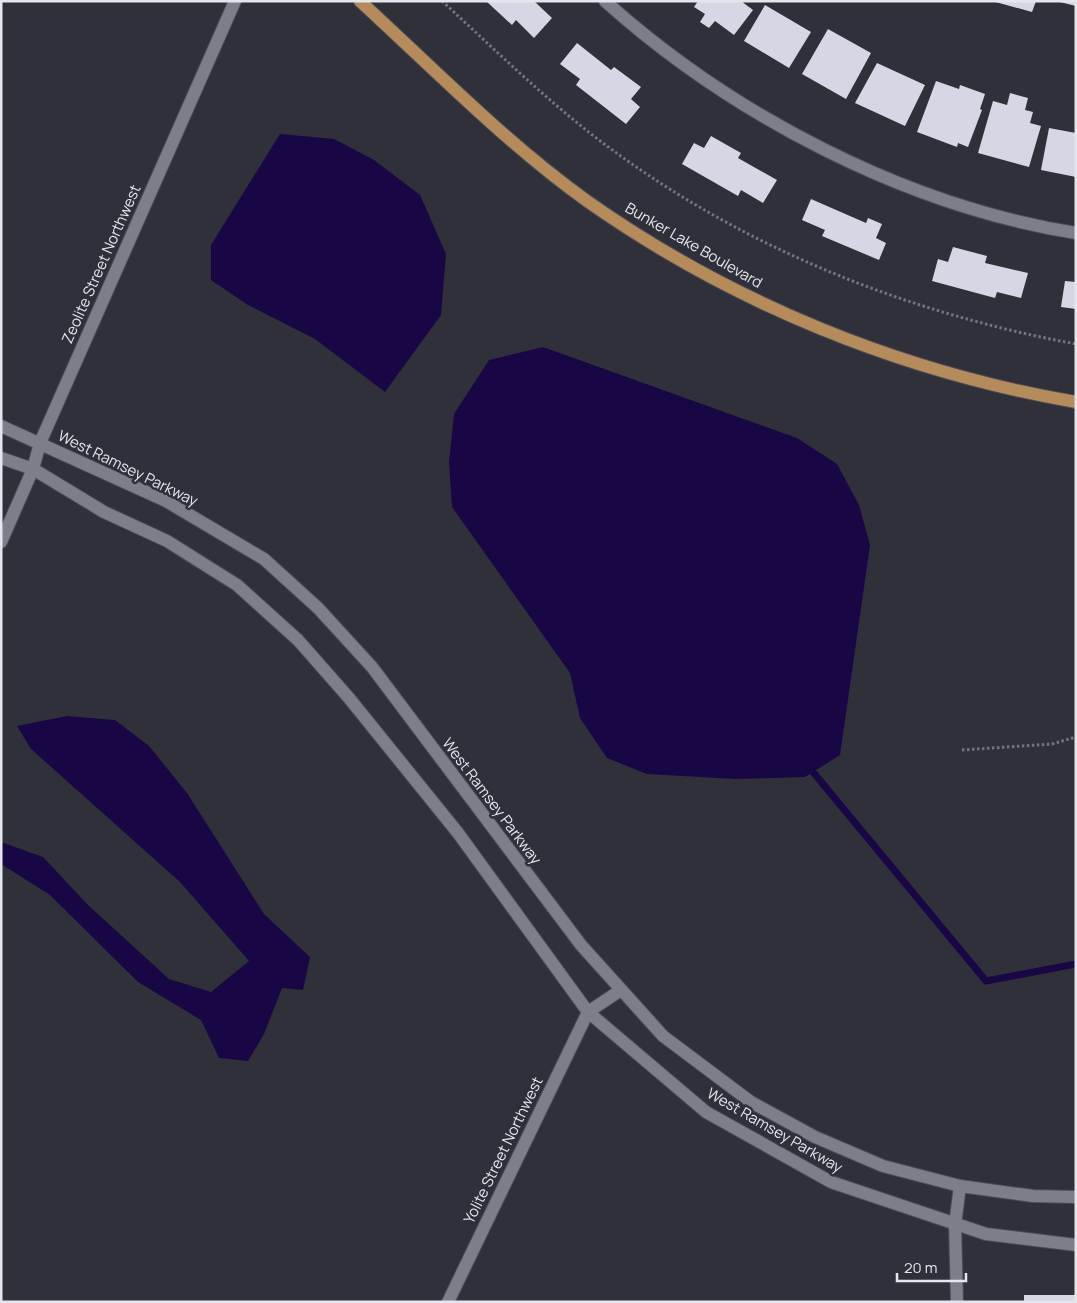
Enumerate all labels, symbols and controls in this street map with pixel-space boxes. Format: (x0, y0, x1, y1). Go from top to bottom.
street label: Zeolite Street Northwest (56, 181, 146, 347)
street label: Bunker Lake Boulevard (622, 197, 766, 293)
street label: West Ramsey Parkway (54, 425, 202, 511)
street label: West Ramsey Parkway (437, 733, 547, 869)
street label: Yolite Street Northwest (458, 1073, 548, 1227)
street label: West Ramsey Parkway (703, 1083, 847, 1177)
scale bar (897, 1250, 966, 1282)
text: 20 m (904, 1257, 937, 1278)

